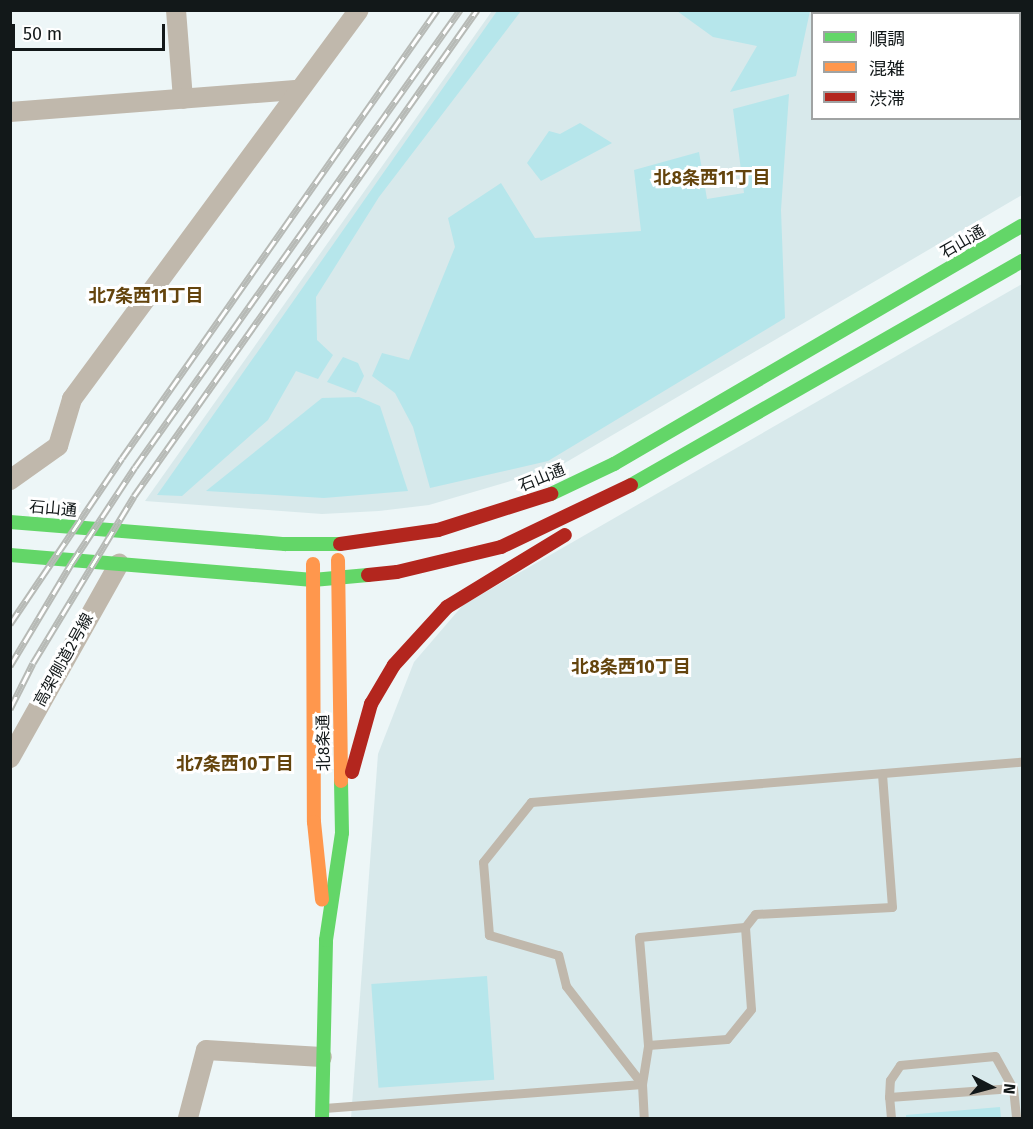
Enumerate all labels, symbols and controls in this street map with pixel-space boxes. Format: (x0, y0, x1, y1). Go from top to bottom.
scale bar (15, 12, 168, 50)
legend (811, 12, 1021, 120)
text: 50 m (23, 23, 62, 45)
text: 順調 (869, 28, 905, 50)
text: 混雑 (869, 58, 905, 80)
text: 渋滞 (869, 88, 905, 110)
district label: 北8条西11丁目 (654, 167, 770, 189)
street label: 石山通 (937, 222, 989, 262)
district label: 北7条西11丁目 (89, 285, 203, 307)
street label: 石山通 (516, 460, 568, 496)
street label: 石山通 (28, 497, 78, 521)
street label: 高架側道2号線 (30, 610, 98, 710)
district label: 北8条西10丁目 (571, 656, 691, 678)
street label: 北8条通 (314, 714, 334, 772)
district label: 北7条西10丁目 (176, 753, 294, 775)
north arrow (961, 1057, 1021, 1117)
text: N (999, 1083, 1019, 1095)

